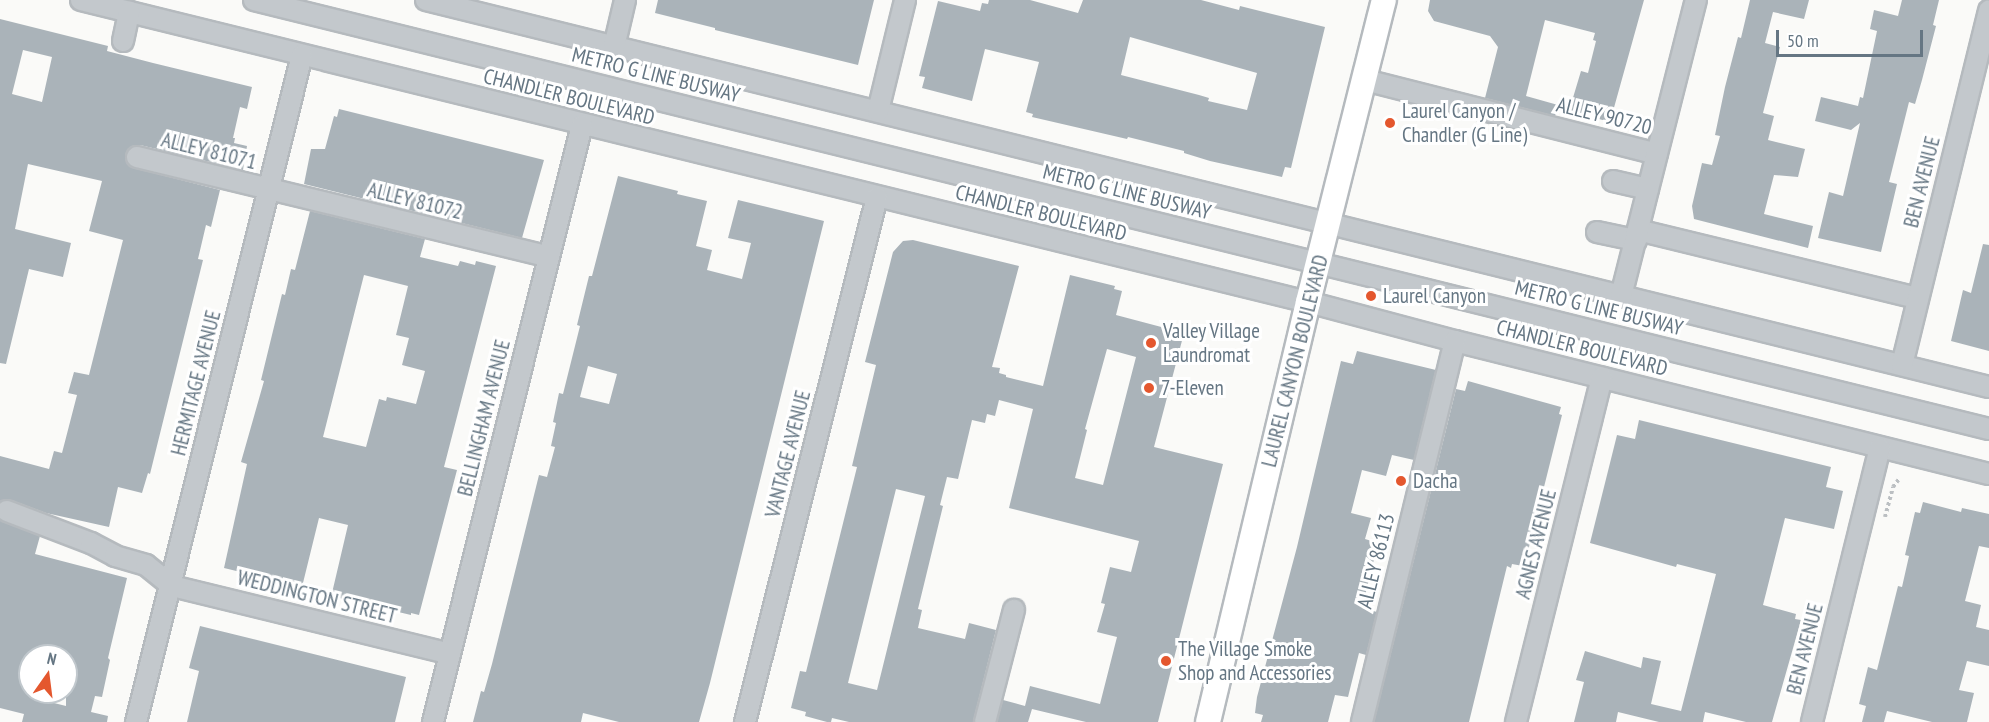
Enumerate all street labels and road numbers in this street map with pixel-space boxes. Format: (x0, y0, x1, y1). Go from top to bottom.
street label: METRO G LINE BUSWAY (569, 42, 743, 108)
street label: CHANDLER BOULEVARD (481, 64, 657, 130)
street label: ALLEY 90720 (1554, 92, 1654, 140)
street label: ALLEY 81071 (159, 127, 259, 175)
street label: BEN AVENUE (1898, 133, 1946, 231)
street label: METRO G LINE BUSWAY (1040, 159, 1214, 225)
street label: ALLEY 81072 (365, 177, 465, 225)
street label: CHANDLER BOULEVARD (953, 180, 1129, 246)
street label: LAUREL CANYON BOULEVARD (1256, 252, 1334, 470)
street label: METRO G LINE BUSWAY (1512, 275, 1686, 341)
street label: HERMITAGE AVENUE (166, 308, 226, 458)
street label: CHANDLER BOULEVARD (1494, 315, 1670, 381)
street label: BELLINGHAM AVENUE (452, 337, 516, 499)
street label: VANTAGE AVENUE (760, 388, 816, 520)
street label: AGNES AVENUE (1510, 486, 1562, 602)
street label: ALLEY 86113 (1352, 511, 1400, 611)
street label: WEDDINGTON STREET (235, 565, 399, 629)
street label: BEN AVENUE (1781, 600, 1829, 698)

